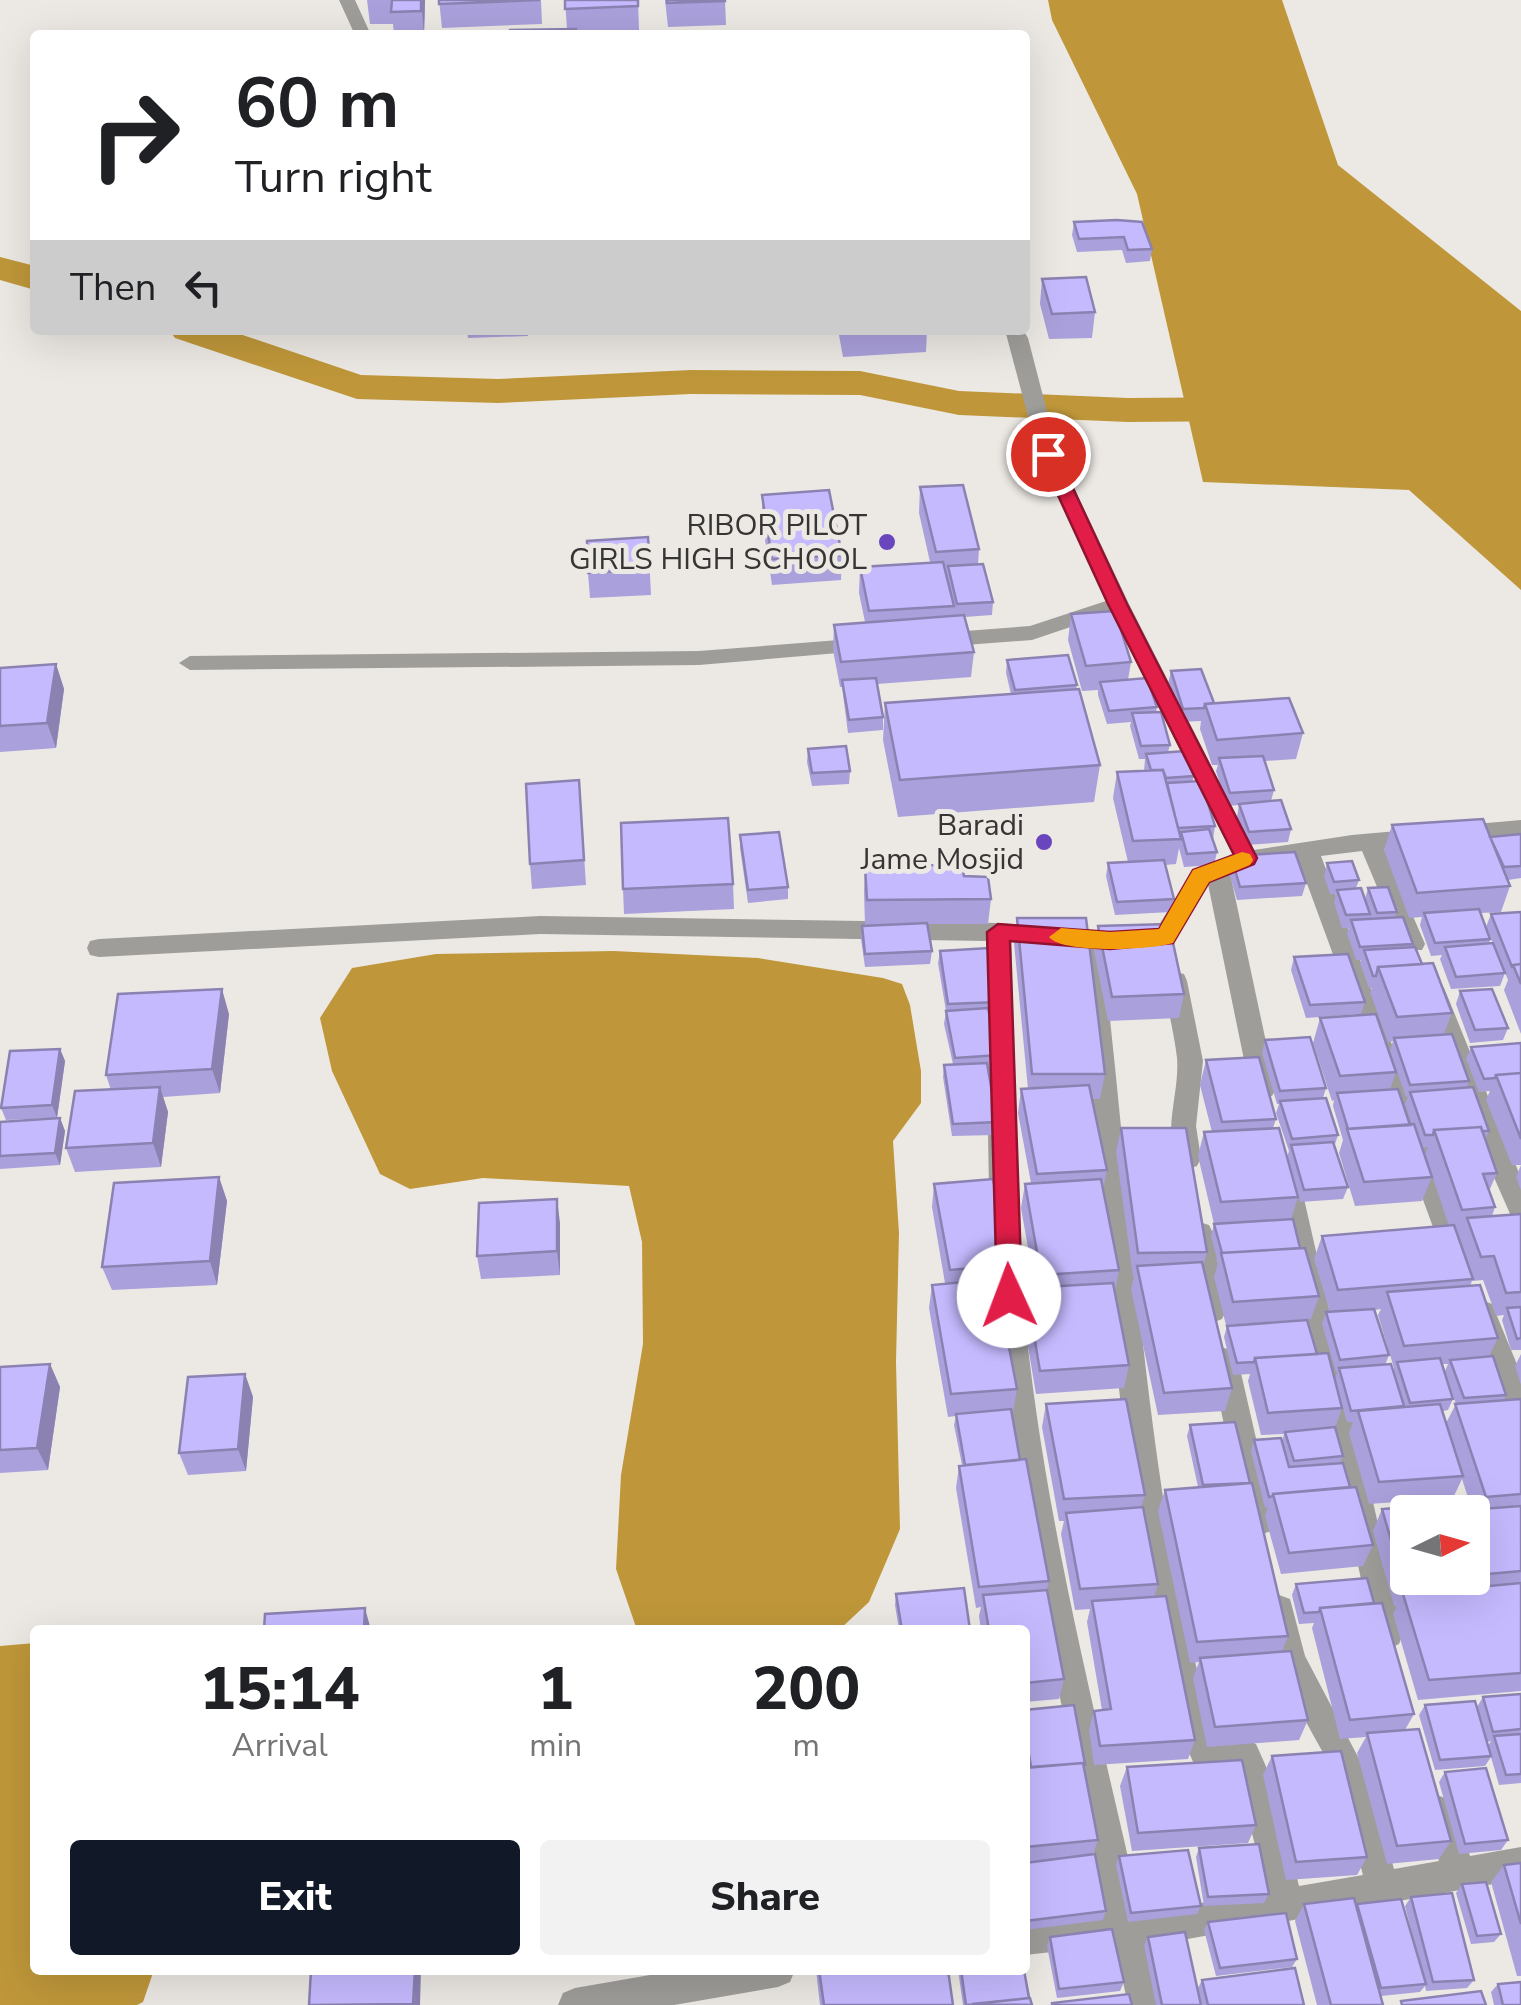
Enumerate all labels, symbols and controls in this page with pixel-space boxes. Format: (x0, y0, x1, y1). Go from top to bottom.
text: 60 m (235, 56, 399, 152)
icon: right (70, 70, 200, 200)
text: Turn right (235, 147, 432, 208)
icon: left (176, 260, 231, 315)
text: Then (70, 262, 156, 313)
pin (1006, 412, 1091, 497)
icon: arrive (1021, 427, 1076, 482)
place label: RIBOR PILOT GIRLS HIGH SCHOOL (569, 505, 867, 580)
marker: RIBOR PILOT GIRLS HIGH SCHOOL (876, 531, 898, 553)
place label: Baradi Jame Mosjid (860, 805, 1024, 880)
marker: Baradi Jame Mosjid (1033, 831, 1055, 853)
position arrow (957, 1244, 1061, 1348)
north arrow (1390, 1495, 1490, 1595)
map controls (1390, 1495, 1490, 1595)
text: 15:14 (200, 1648, 359, 1730)
text: 1 (538, 1648, 574, 1730)
text: 200 (752, 1648, 860, 1730)
text: Arrival (232, 1724, 328, 1767)
text: min (529, 1724, 582, 1767)
text: m (792, 1724, 820, 1767)
button: Exit (70, 1840, 520, 1955)
button: Share (540, 1840, 990, 1955)

